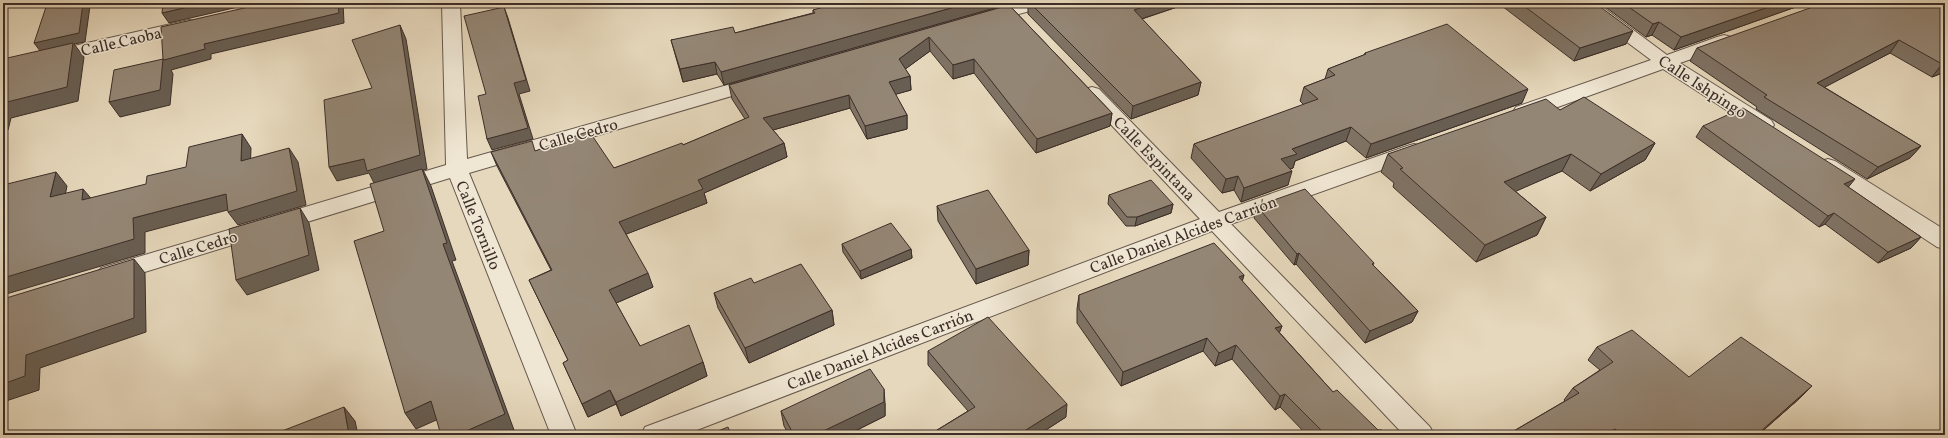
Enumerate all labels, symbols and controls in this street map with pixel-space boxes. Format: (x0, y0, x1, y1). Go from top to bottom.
street label: Calle Caoba (79, 23, 164, 63)
street label: Calle Ishpingo (1654, 51, 1750, 124)
street label: Calle Espintana (1107, 112, 1200, 207)
street label: Calle Cedro (537, 114, 621, 158)
street label: Calle Tornillo (449, 178, 505, 274)
street label: Calle Daniel Alcides Carrión (1087, 192, 1280, 280)
street label: Calle Cedro (157, 227, 241, 271)
street label: Calle Daniel Alcides Carrión (784, 305, 977, 397)

